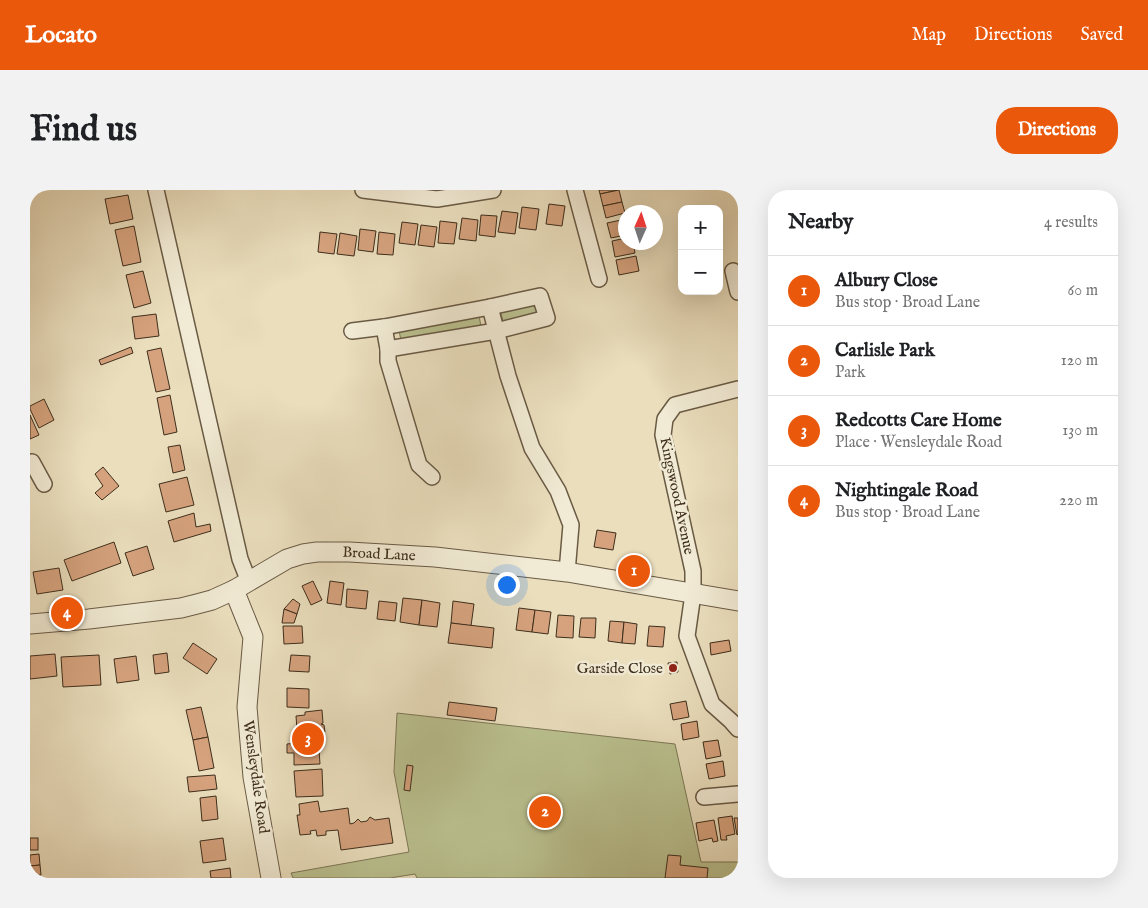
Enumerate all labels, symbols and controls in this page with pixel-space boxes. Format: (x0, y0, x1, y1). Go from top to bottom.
text: Locato (25, 20, 97, 51)
text: Map (912, 24, 946, 47)
text: Directions (974, 24, 1052, 47)
text: Saved (1080, 24, 1123, 47)
button: Directions (996, 107, 1118, 154)
text: Find us (30, 108, 137, 153)
north arrow (618, 205, 663, 250)
map controls (678, 205, 723, 295)
button: + (678, 205, 723, 250)
text: Nearby (788, 209, 853, 236)
text: 4 results (1044, 213, 1098, 233)
button: − (678, 250, 723, 295)
text: Albury Close (835, 269, 938, 293)
text: 1 (801, 281, 807, 301)
text: 60 m (1068, 281, 1098, 301)
text: Bus stop · Broad Lane (835, 293, 980, 313)
text: Carlisle Park (835, 339, 935, 363)
text: 2 (800, 351, 808, 371)
text: 120 m (1061, 351, 1098, 371)
text: Park (835, 363, 865, 383)
text: Redcotts Care Home (835, 409, 1002, 433)
text: 3 (801, 421, 807, 441)
text: 130 m (1062, 421, 1098, 441)
text: Place · Wensleydale Road (835, 433, 1002, 453)
street label: Kingswood Avenue (655, 436, 699, 556)
text: Nightingale Road (835, 479, 978, 503)
text: 4 (800, 491, 808, 511)
text: 220 m (1059, 491, 1098, 511)
text: Bus stop · Broad Lane (835, 503, 980, 523)
street label: Broad Lane (342, 543, 416, 565)
pin: 1 (618, 552, 650, 590)
your location (494, 572, 520, 598)
pin: 4 (51, 594, 83, 632)
place label: Garside Close (577, 659, 663, 678)
marker: Garside Close (667, 662, 679, 674)
street label: Wensleydale Road (239, 719, 273, 836)
pin: 3 (292, 720, 324, 758)
pin: 2 (529, 793, 561, 831)

